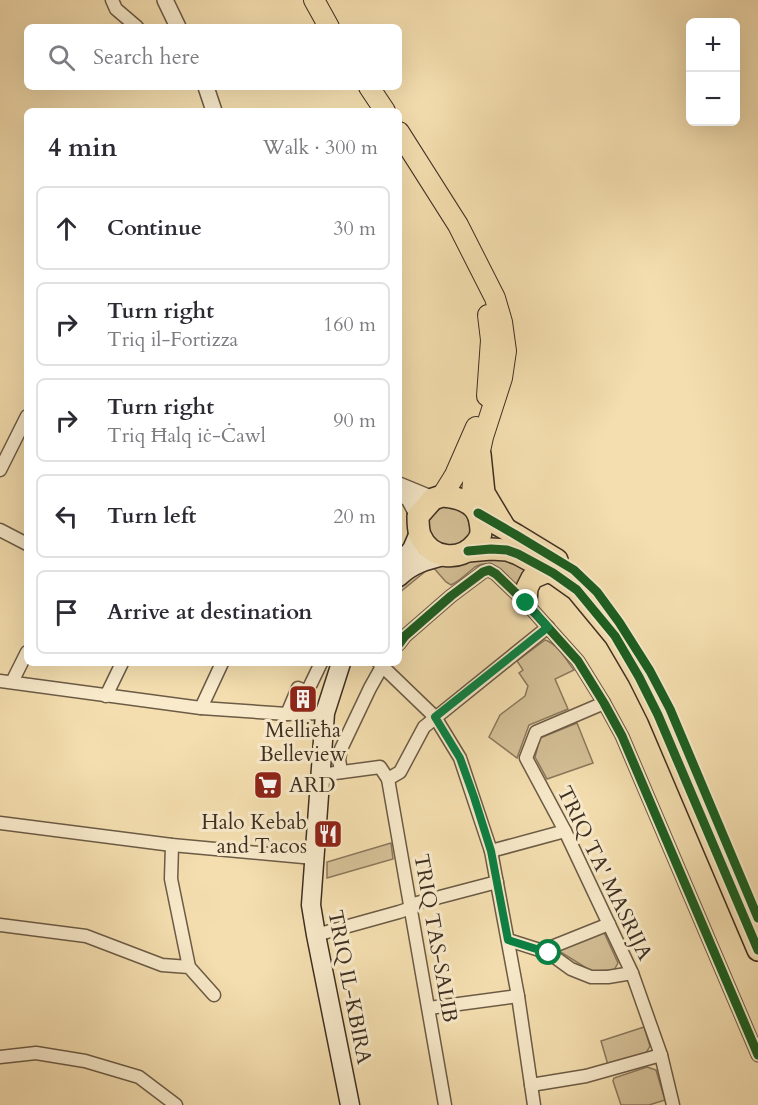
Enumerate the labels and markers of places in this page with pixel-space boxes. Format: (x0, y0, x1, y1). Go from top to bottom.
building icon: Mellieħa Belleview (287, 683, 319, 715)
place label: Mellieħa Belleview (260, 716, 347, 769)
supermarket icon: ARD (252, 769, 284, 801)
place label: ARD (289, 771, 336, 800)
place label: Halo Kebab and Tacos (201, 808, 307, 861)
restaurant icon: Halo Kebab and Tacos (312, 818, 344, 850)

